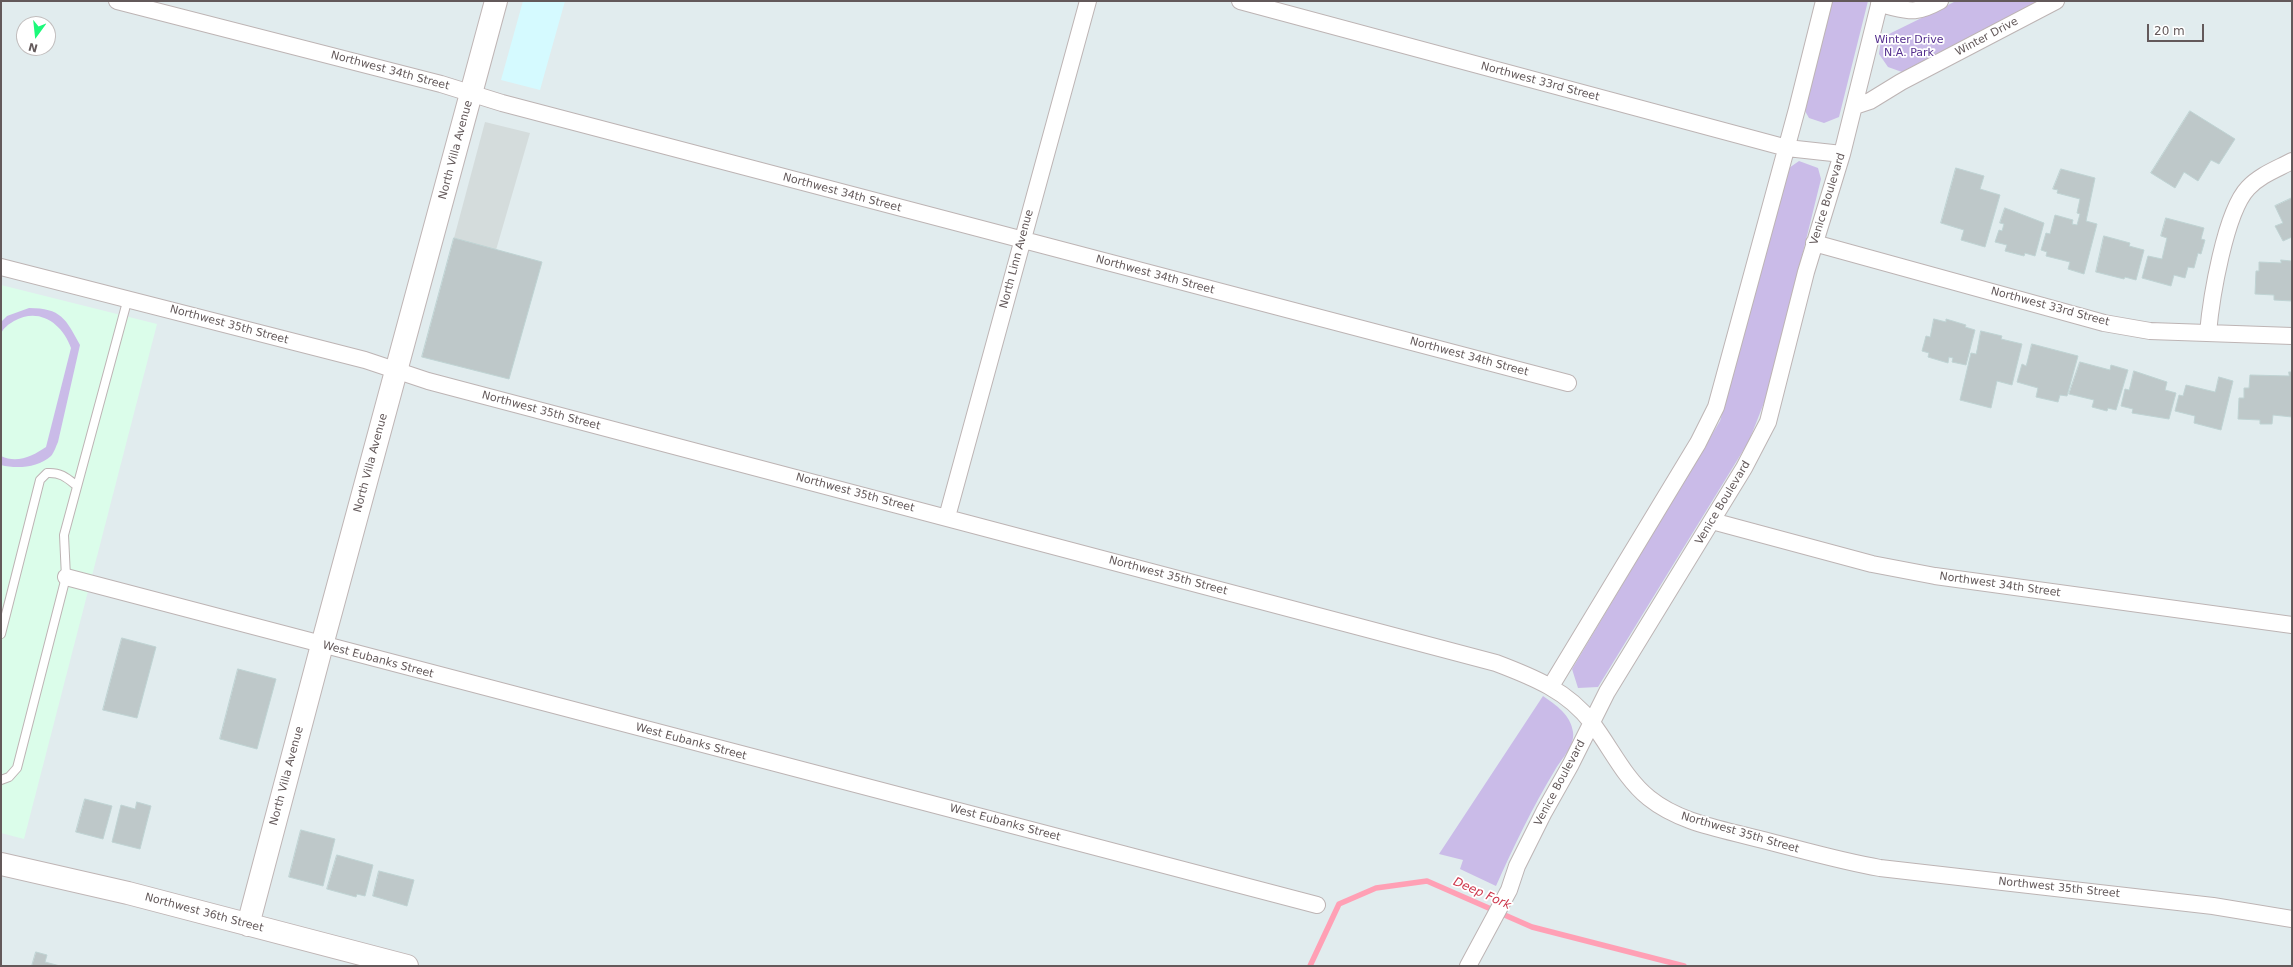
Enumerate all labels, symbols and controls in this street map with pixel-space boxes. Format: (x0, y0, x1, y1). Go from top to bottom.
street label: Winter Drive (1953, 15, 2021, 59)
north arrow (16, 16, 56, 56)
scale bar (2149, 16, 2206, 42)
text: 20 m (2154, 24, 2185, 38)
park label: Winter Drive N.A. Park (1874, 33, 1944, 59)
text: N (27, 40, 39, 55)
street label: Northwest 34th Street (329, 49, 451, 93)
street label: Northwest 33rd Street (1479, 60, 1601, 104)
street label: North Villa Avenue (436, 99, 476, 201)
street label: Venice Boulevard (1808, 151, 1848, 247)
street label: Northwest 34th Street (781, 171, 903, 215)
street label: North Linn Avenue (997, 208, 1037, 310)
street label: Northwest 34th Street (1094, 253, 1216, 297)
street label: Northwest 33rd Street (1989, 285, 2111, 329)
street label: Northwest 35th Street (168, 303, 290, 347)
street label: Northwest 34th Street (1408, 335, 1530, 379)
street label: Northwest 35th Street (480, 389, 602, 433)
street label: North Villa Avenue (351, 412, 391, 514)
street label: Venice Boulevard (1693, 459, 1753, 547)
street label: Northwest 35th Street (794, 471, 916, 515)
street label: Northwest 35th Street (1107, 554, 1229, 598)
street label: Northwest 34th Street (1939, 570, 2061, 600)
street label: West Eubanks Street (321, 639, 435, 681)
street label: West Eubanks Street (634, 721, 748, 763)
street label: North Villa Avenue (267, 725, 307, 827)
street label: Venice Boulevard (1532, 738, 1588, 828)
street label: West Eubanks Street (948, 802, 1062, 844)
street label: Northwest 35th Street (1679, 810, 1801, 856)
water label: Deep Fork (1451, 875, 1513, 913)
street label: Northwest 35th Street (1998, 875, 2120, 901)
street label: Northwest 36th Street (143, 891, 265, 935)

